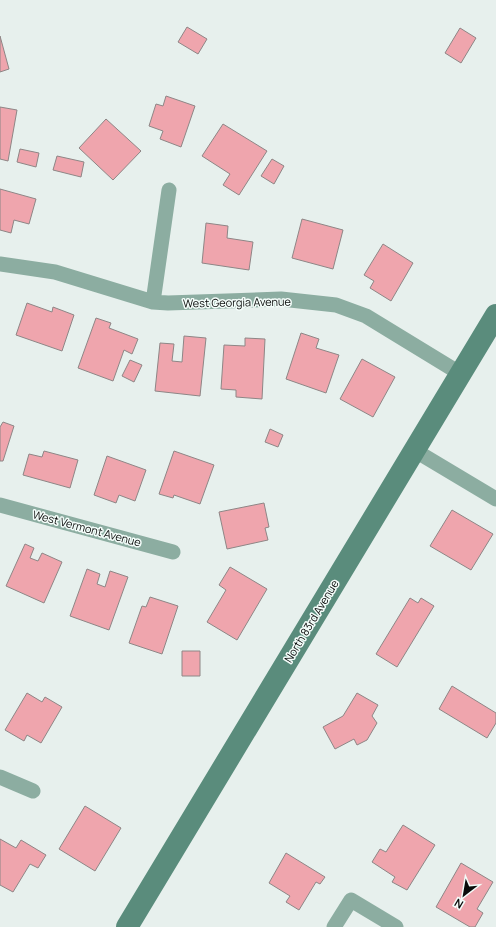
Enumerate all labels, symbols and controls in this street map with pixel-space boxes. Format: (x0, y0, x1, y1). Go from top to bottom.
street label: West Georgia Avenue (183, 294, 292, 310)
street label: West Vermont Avenue (31, 506, 143, 550)
street label: North 83rd Avenue (280, 576, 342, 665)
north arrow (444, 875, 484, 915)
text: N (451, 895, 466, 912)

